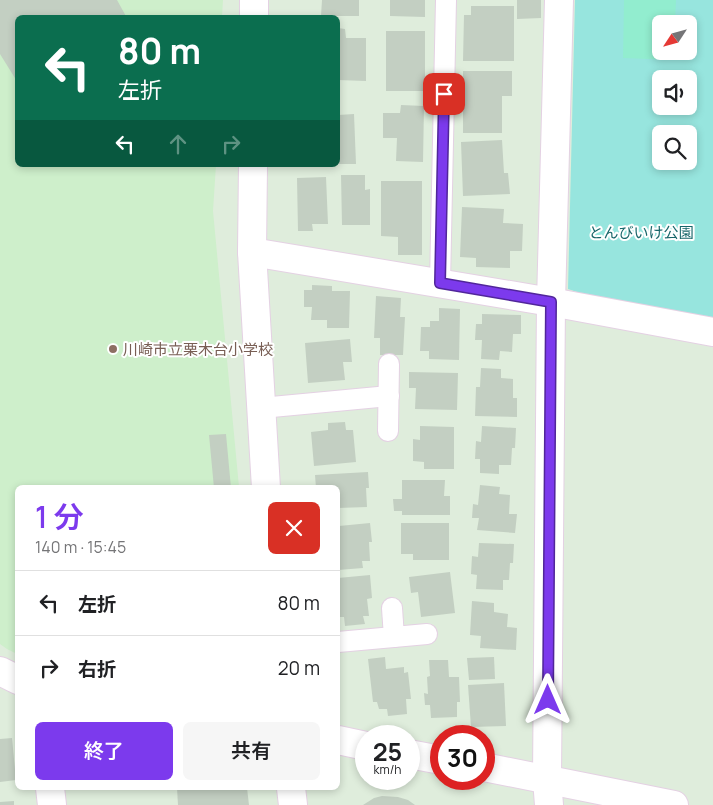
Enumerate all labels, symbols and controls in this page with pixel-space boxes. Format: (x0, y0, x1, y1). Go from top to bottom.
north arrow (652, 15, 698, 60)
map controls (652, 15, 697, 170)
text: 80 m (118, 27, 201, 75)
icon: left (35, 35, 100, 100)
button: sound (652, 70, 697, 115)
pin (423, 73, 465, 115)
text: 左折 (118, 75, 162, 105)
icon: arrive (430, 80, 458, 108)
button: search (652, 125, 697, 170)
icon: left (111, 130, 139, 158)
icon: ahead (164, 130, 192, 158)
icon: right (217, 130, 245, 158)
park label: とんびいけ公園 (588, 222, 694, 243)
place label: 川崎市立栗木台小学校 (123, 339, 273, 360)
marker: 川崎市立栗木台小学校 (107, 343, 119, 355)
text: 1 分 (35, 496, 84, 537)
button: close (268, 502, 320, 554)
text: 140 m · 15:45 (35, 536, 126, 558)
icon: left (35, 589, 63, 617)
text: 80 m (277, 590, 320, 616)
text: 左折 (78, 591, 116, 617)
icon: right (35, 654, 63, 682)
text: 20 m (278, 655, 320, 681)
text: 右折 (78, 656, 116, 682)
position arrow (521, 673, 573, 725)
button: 終了 (35, 722, 173, 780)
button: 共有 (183, 722, 320, 780)
speed limit sign: 30 (430, 725, 495, 790)
text: 25 (373, 734, 402, 769)
text: km/h (374, 761, 401, 778)

